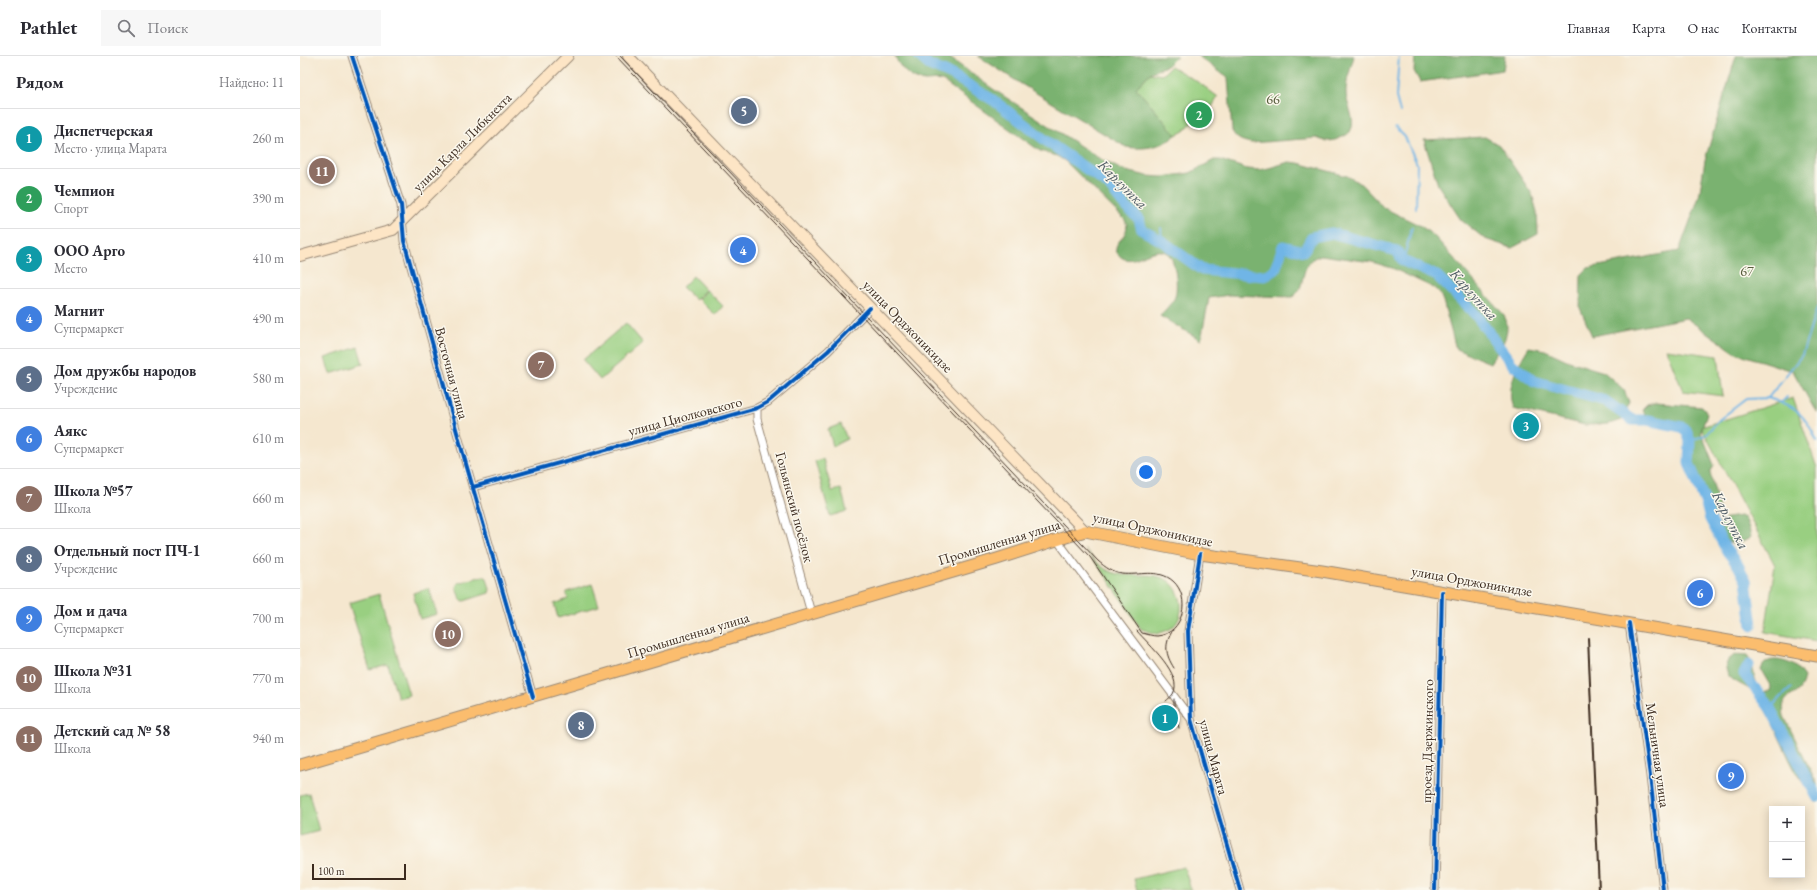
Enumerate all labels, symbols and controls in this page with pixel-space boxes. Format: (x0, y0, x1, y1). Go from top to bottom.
search box (101, 10, 381, 46)
text: Pathlet (20, 15, 77, 40)
icon: search (115, 17, 137, 39)
text: Поиск (147, 18, 188, 37)
text: Главная (1567, 19, 1610, 37)
text: Карта (1632, 19, 1665, 37)
text: О нас (1687, 19, 1719, 37)
text: Контакты (1741, 19, 1797, 37)
text: Рядом (16, 71, 64, 93)
text: Найдено: 11 (219, 74, 284, 91)
street label: улица Карла Либкнехта (409, 88, 516, 195)
park label: 66 (1266, 90, 1280, 108)
pin: 5 (731, 96, 757, 126)
pin: 2 (1186, 100, 1212, 130)
text: Диспетчерская (54, 121, 153, 140)
text: 1 (26, 130, 32, 147)
text: 260 m (253, 130, 284, 147)
text: Место · улица Марата (54, 140, 167, 157)
water label: Карлутка (1093, 154, 1152, 213)
pin: 11 (309, 156, 335, 186)
text: Чемпион (54, 181, 115, 200)
text: 2 (26, 190, 32, 207)
text: 390 m (253, 190, 284, 207)
text: Спорт (54, 200, 88, 217)
pin: 4 (730, 235, 756, 265)
text: ООО Арго (54, 241, 125, 260)
text: 3 (26, 250, 32, 267)
text: 410 m (253, 250, 284, 267)
text: Место (54, 260, 87, 277)
park label: 67 (1740, 262, 1754, 280)
water label: Карлутка (1445, 264, 1502, 324)
street label: улица Орджоникидзе (859, 276, 957, 376)
text: Магнит (54, 301, 104, 320)
text: 4 (26, 310, 32, 327)
text: 490 m (253, 310, 284, 327)
text: Супермаркет (54, 320, 124, 337)
street label: Восточная улица (431, 325, 473, 421)
pin: 7 (528, 350, 554, 380)
text: Дом дружбы народов (54, 361, 196, 380)
text: 5 (26, 370, 32, 387)
text: 580 m (253, 370, 284, 387)
text: Учреждение (54, 380, 118, 397)
street label: улица Циолковского (626, 392, 744, 440)
pin: 3 (1513, 411, 1539, 441)
text: Аякс (54, 421, 87, 440)
text: 6 (26, 430, 32, 447)
text: 610 m (253, 430, 284, 447)
text: Супермаркет (54, 440, 124, 457)
street label: Гольянский посёлок (772, 450, 818, 564)
your location (1136, 462, 1156, 482)
text: Школа №57 (54, 481, 133, 500)
water label: Карлутка (1708, 487, 1754, 552)
text: 7 (26, 490, 32, 507)
text: 660 m (253, 490, 284, 507)
text: Школа (54, 500, 91, 517)
street label: улица Орджоникидзе (1092, 508, 1215, 551)
street label: Промышленная улица (936, 515, 1063, 569)
text: Отдельный пост ПЧ-1 (54, 541, 200, 560)
text: 8 (26, 550, 32, 567)
text: 660 m (253, 550, 284, 567)
text: Учреждение (54, 560, 118, 577)
street label: улица Орджоникидзе (1410, 562, 1534, 601)
pin: 6 (1687, 578, 1713, 608)
text: Дом и дача (54, 601, 127, 620)
street label: Промышленная улица (625, 608, 752, 662)
text: 9 (26, 610, 32, 627)
text: 700 m (253, 610, 284, 627)
pin: 10 (435, 619, 461, 649)
text: Супермаркет (54, 620, 124, 637)
text: Школа №31 (54, 661, 133, 680)
text: 10 (22, 670, 36, 687)
text: 770 m (253, 670, 284, 687)
street label: проезд Дзержинского (1417, 679, 1437, 803)
text: Школа (54, 680, 91, 697)
street label: Мельничная улица (1642, 701, 1674, 809)
pin: 1 (1152, 703, 1178, 733)
pin: 8 (568, 710, 594, 740)
street label: улица Марата (1195, 717, 1233, 797)
text: Детский сад № 58 (54, 721, 170, 740)
text: 11 (22, 730, 36, 747)
text: 940 m (253, 730, 284, 747)
text: Школа (54, 740, 91, 757)
pin: 9 (1718, 761, 1744, 791)
map controls (1769, 806, 1805, 878)
button: + (1769, 806, 1805, 842)
button: − (1769, 842, 1805, 878)
scale bar (312, 862, 406, 881)
text: 100 m (318, 864, 345, 878)

